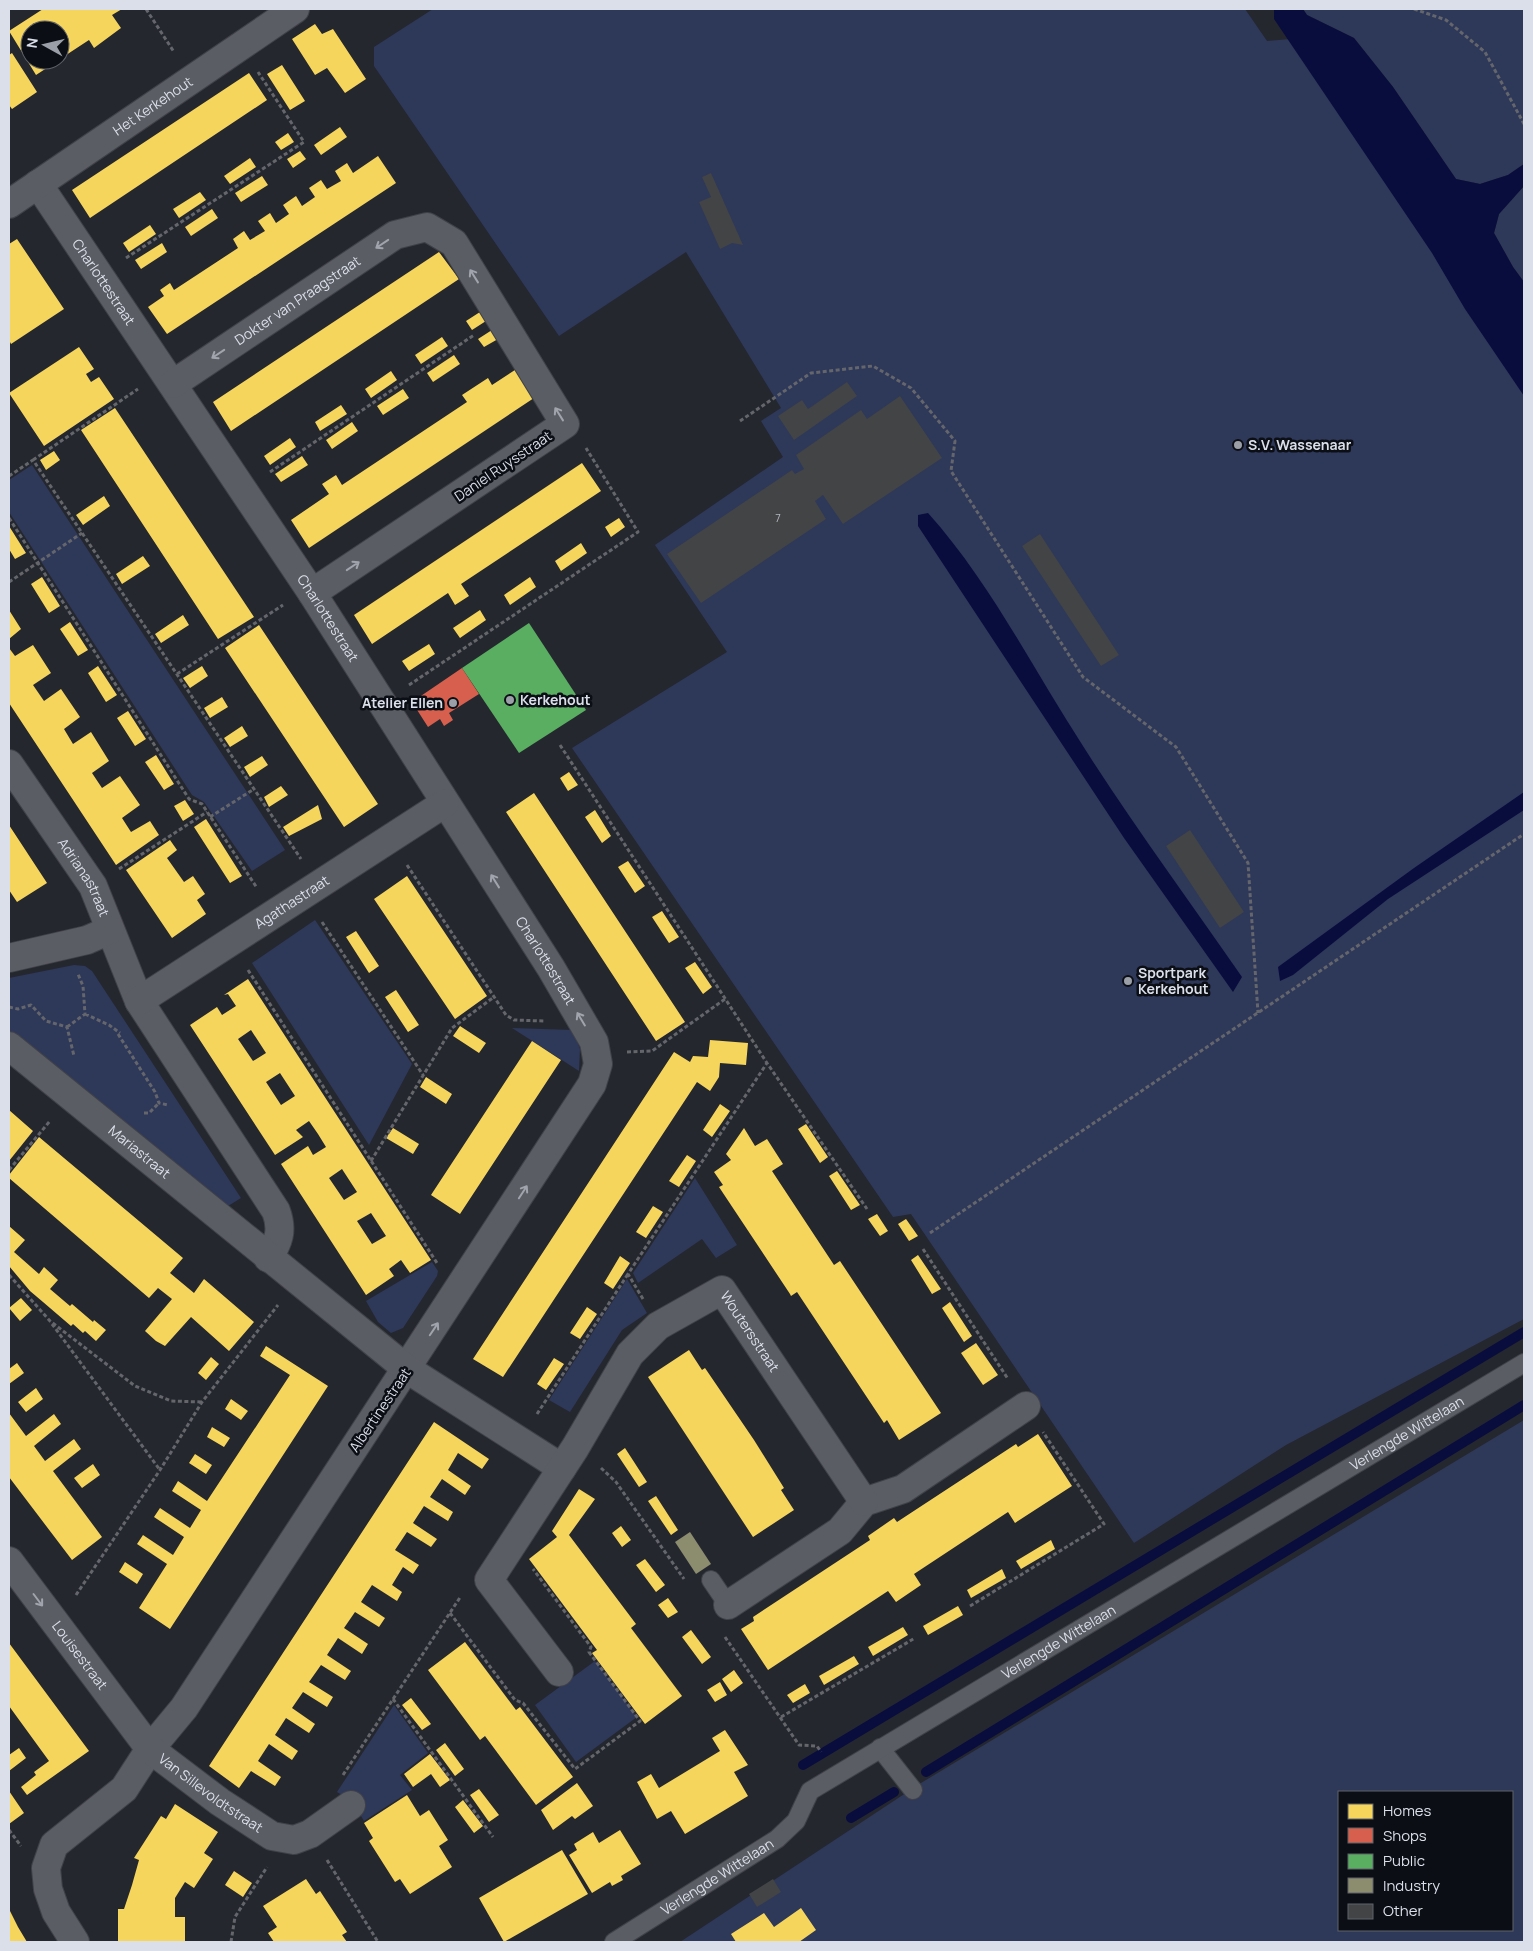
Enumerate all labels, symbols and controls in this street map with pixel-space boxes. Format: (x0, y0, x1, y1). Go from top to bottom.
north arrow (20, 20, 70, 70)
text: N (22, 37, 42, 49)
street label: Het Kerkehout (109, 71, 196, 140)
street label: Charlottestraat (68, 235, 140, 329)
one-way arrow (375, 239, 389, 249)
street label: Dokter van Praagstraat (231, 251, 364, 349)
one-way arrow (469, 269, 479, 283)
one-way arrow (211, 349, 225, 359)
one-way arrow (554, 408, 564, 422)
street label: Daniel Ruysstraat (450, 426, 556, 505)
place label: S.V. Wassenaar (1248, 435, 1352, 454)
marker: S.V. Wassenaar (1232, 439, 1244, 451)
house number: 7 (775, 510, 781, 525)
one-way arrow (345, 561, 359, 571)
street label: Charlottestraat (293, 570, 364, 665)
place label: Kerkehout (520, 690, 591, 709)
place label: Atelier Ellen (362, 693, 443, 712)
marker: Kerkehout (504, 694, 516, 706)
marker: Atelier Ellen (447, 697, 459, 709)
street label: Adrianastraat (54, 834, 114, 919)
street label: Agathastraat (250, 870, 333, 933)
one-way arrow (490, 875, 500, 889)
street label: Charlottestraat (512, 913, 581, 1008)
place label: Sportpark Kerkehout (1138, 963, 1209, 998)
marker: Sportpark Kerkehout (1122, 975, 1134, 987)
one-way arrow (575, 1013, 585, 1027)
street label: Mariastraat (105, 1121, 175, 1183)
one-way arrow (518, 1186, 528, 1200)
street label: Woutersstraat (716, 1287, 784, 1376)
one-way arrow (429, 1322, 439, 1336)
street label: Albertinestraat (344, 1364, 415, 1456)
street label: Verlengde Wittelaan (1346, 1391, 1467, 1474)
one-way arrow (33, 1593, 43, 1607)
street label: Verlengde Wittelaan (998, 1600, 1119, 1683)
street label: Louisestraat (48, 1617, 112, 1694)
street label: Van Sillevoldtstraat (155, 1749, 267, 1837)
legend (1338, 1791, 1513, 1931)
text: Homes (1383, 1800, 1432, 1821)
text: Shops (1383, 1825, 1427, 1846)
street label: Verlengde Wittelaan (657, 1834, 777, 1919)
text: Public (1383, 1850, 1425, 1871)
text: Industry (1383, 1875, 1440, 1896)
text: Other (1383, 1900, 1424, 1921)

